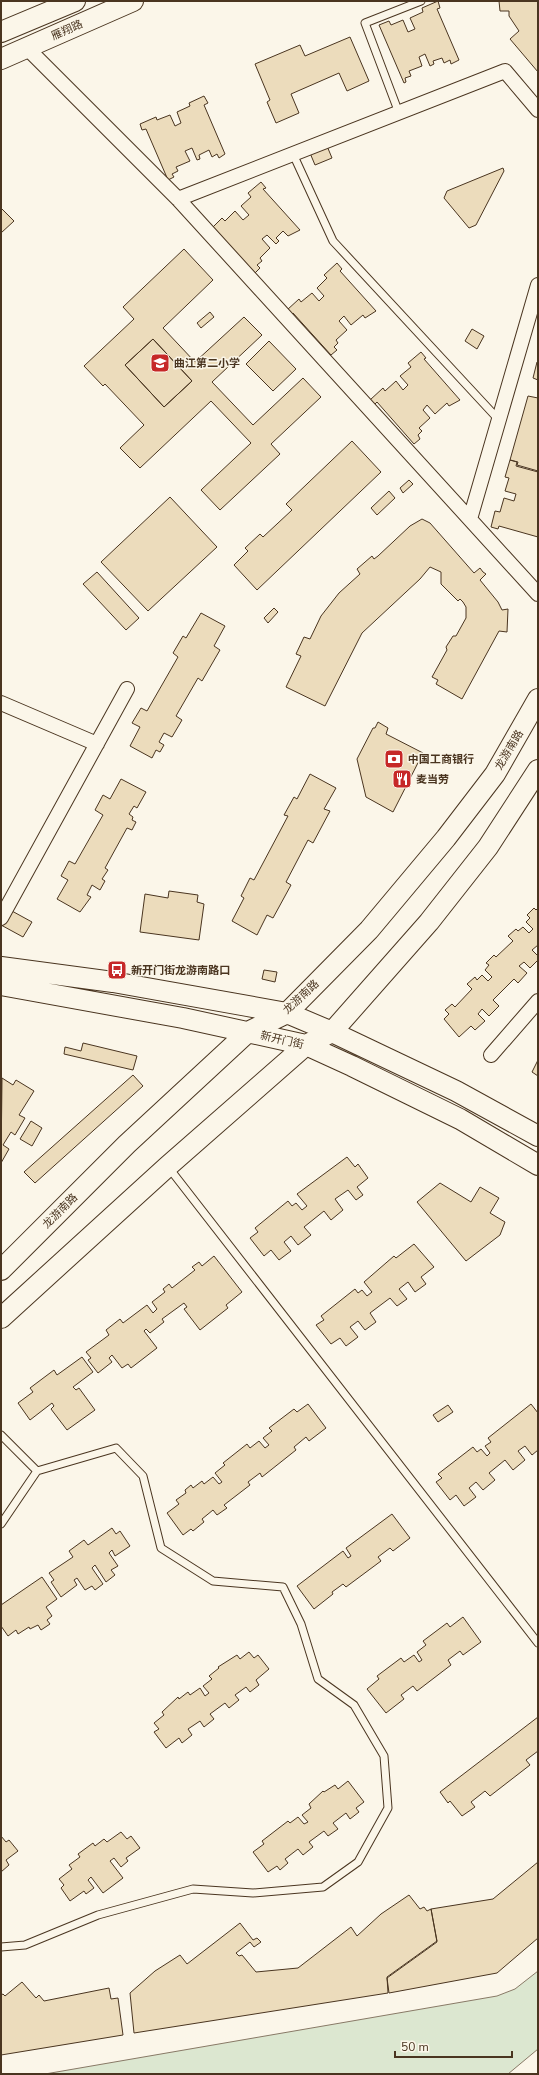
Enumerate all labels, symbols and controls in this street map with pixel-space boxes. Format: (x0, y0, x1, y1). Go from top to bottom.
street label: 雁翔路 (49, 16, 85, 44)
school or university icon: 曲江第二小学 (149, 352, 171, 374)
place label: 曲江第二小学 (174, 356, 240, 371)
street label: 龙游南路 (491, 727, 527, 773)
bank icon: 中国工商银行 (383, 748, 405, 770)
place label: 中国工商银行 (408, 752, 474, 767)
restaurant icon: 麦当劳 (391, 768, 413, 790)
place label: 麦当劳 (416, 772, 449, 787)
bus stop icon: 新开门街龙游南路口 (106, 959, 128, 981)
place label: 新开门街龙游南路口 (131, 963, 230, 978)
street label: 龙游南路 (280, 977, 322, 1017)
street label: 新开门街 (259, 1028, 305, 1052)
street label: 龙游南路 (39, 1190, 81, 1232)
scale bar (395, 2033, 512, 2059)
text: 50 m (401, 2039, 429, 2055)

